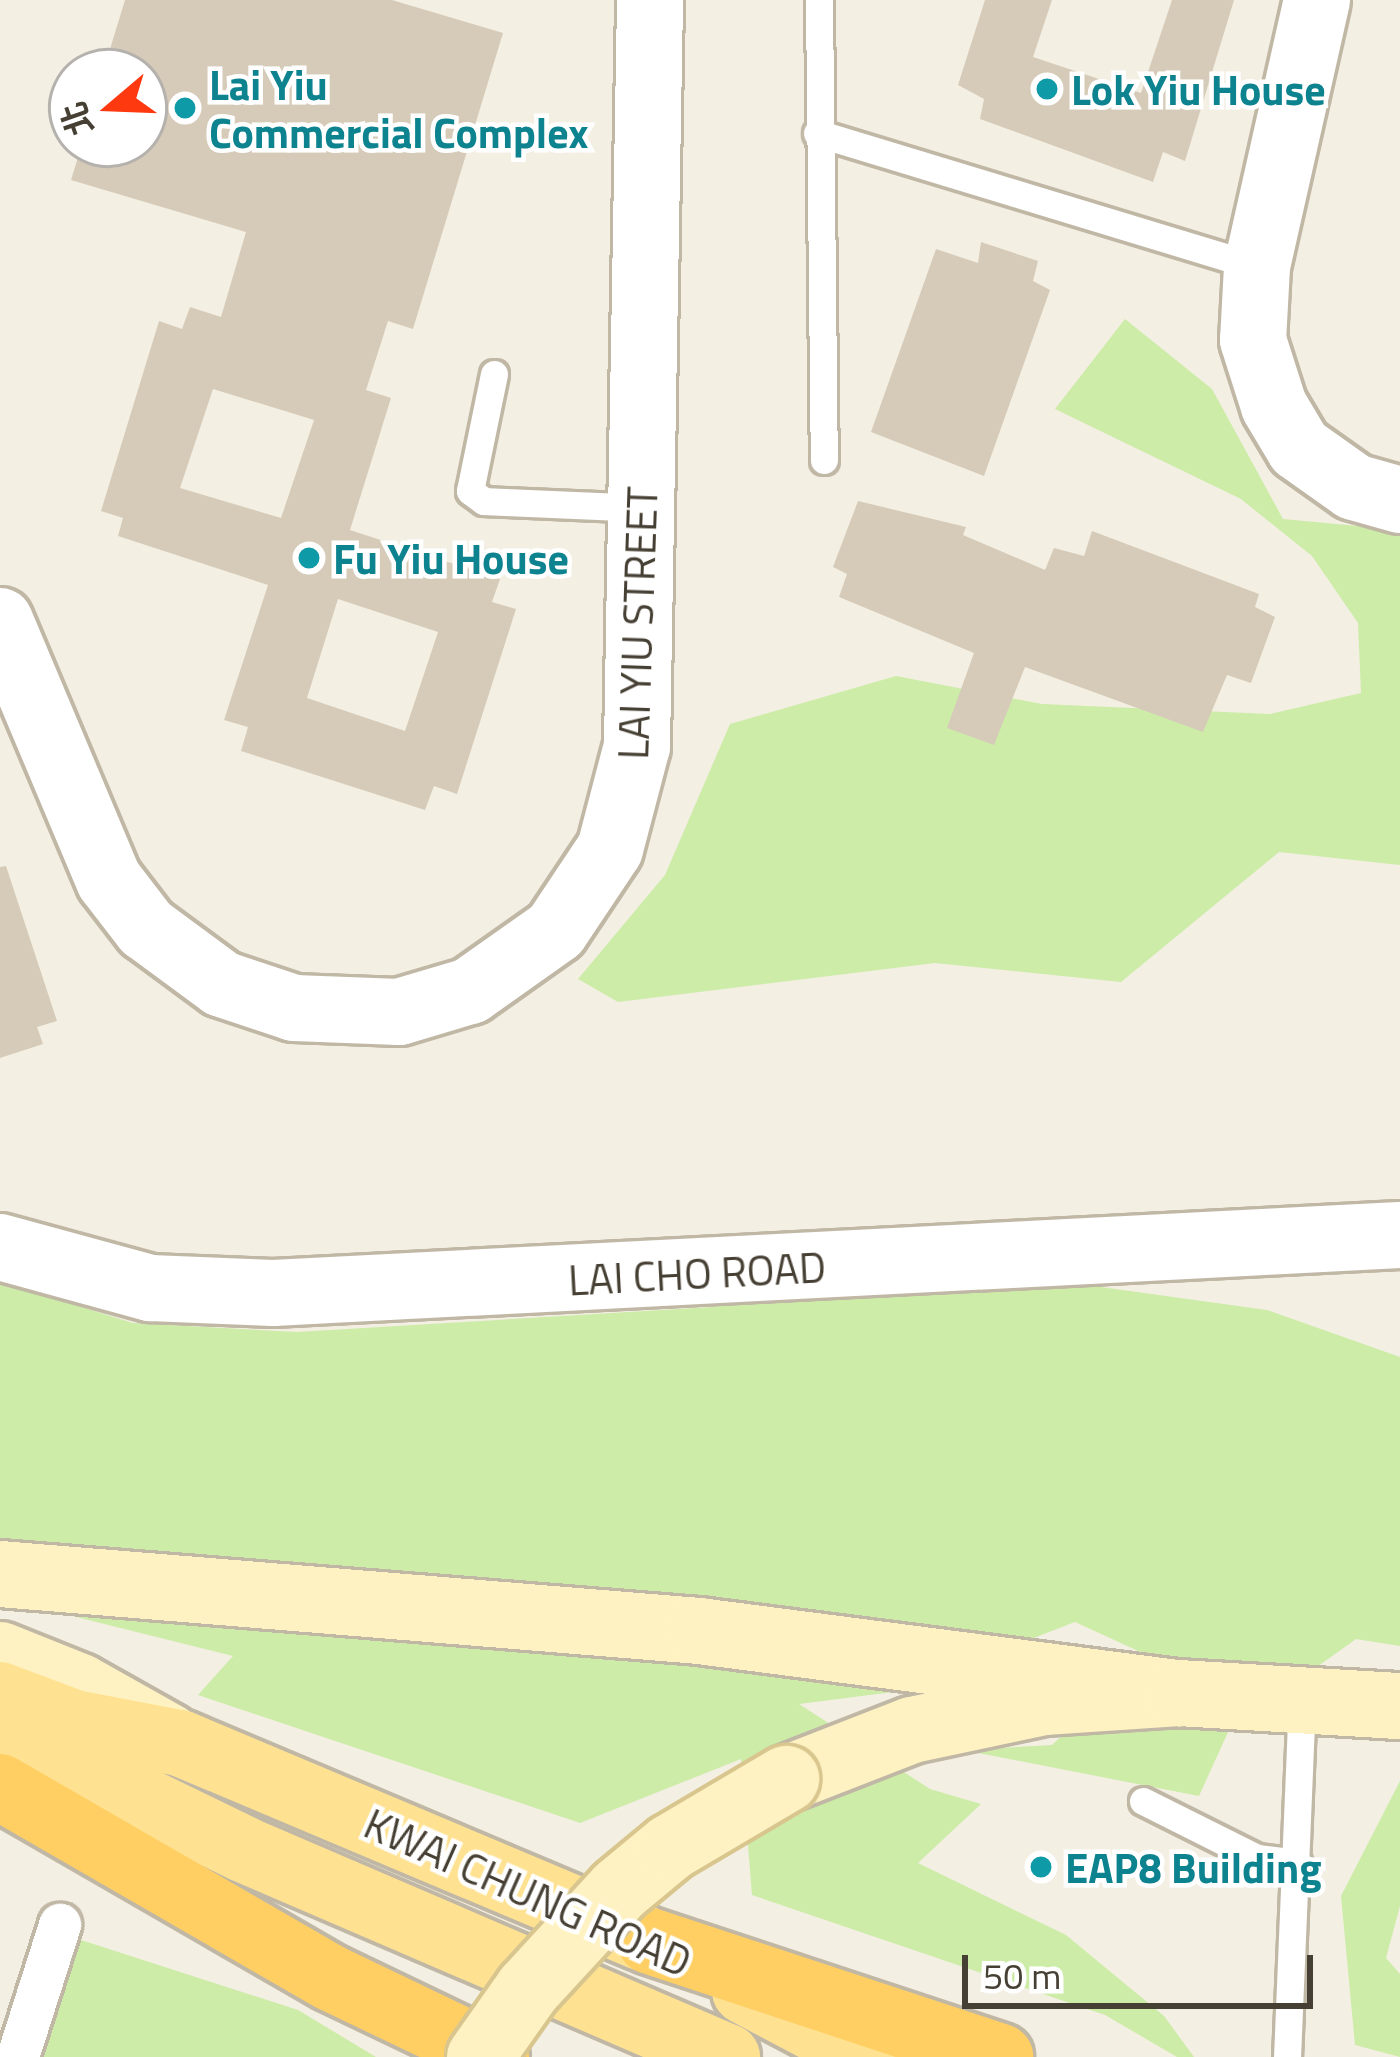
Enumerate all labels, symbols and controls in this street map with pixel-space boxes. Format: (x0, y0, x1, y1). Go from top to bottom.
north arrow (48, 48, 168, 168)
place label: Lai Yiu Commercial Complex (209, 59, 589, 158)
place label: Lok Yiu House (1071, 64, 1326, 114)
marker: Lok Yiu House (1034, 76, 1060, 102)
text: 北 (48, 95, 106, 142)
marker: Lai Yiu Commercial Complex (172, 95, 198, 121)
street label: LAI YIU STREET (607, 486, 667, 760)
place label: Fu Yiu House (333, 533, 569, 583)
marker: Fu Yiu House (296, 545, 322, 571)
street label: LAI CHO ROAD (567, 1241, 827, 1305)
street label: KWAI CHUNG ROAD (357, 1797, 699, 1987)
place label: EAP8 Building (1065, 1842, 1322, 1892)
marker: EAP8 Building (1028, 1854, 1054, 1880)
scale bar (968, 1931, 1319, 2005)
text: 50 m (983, 1948, 1061, 2003)

